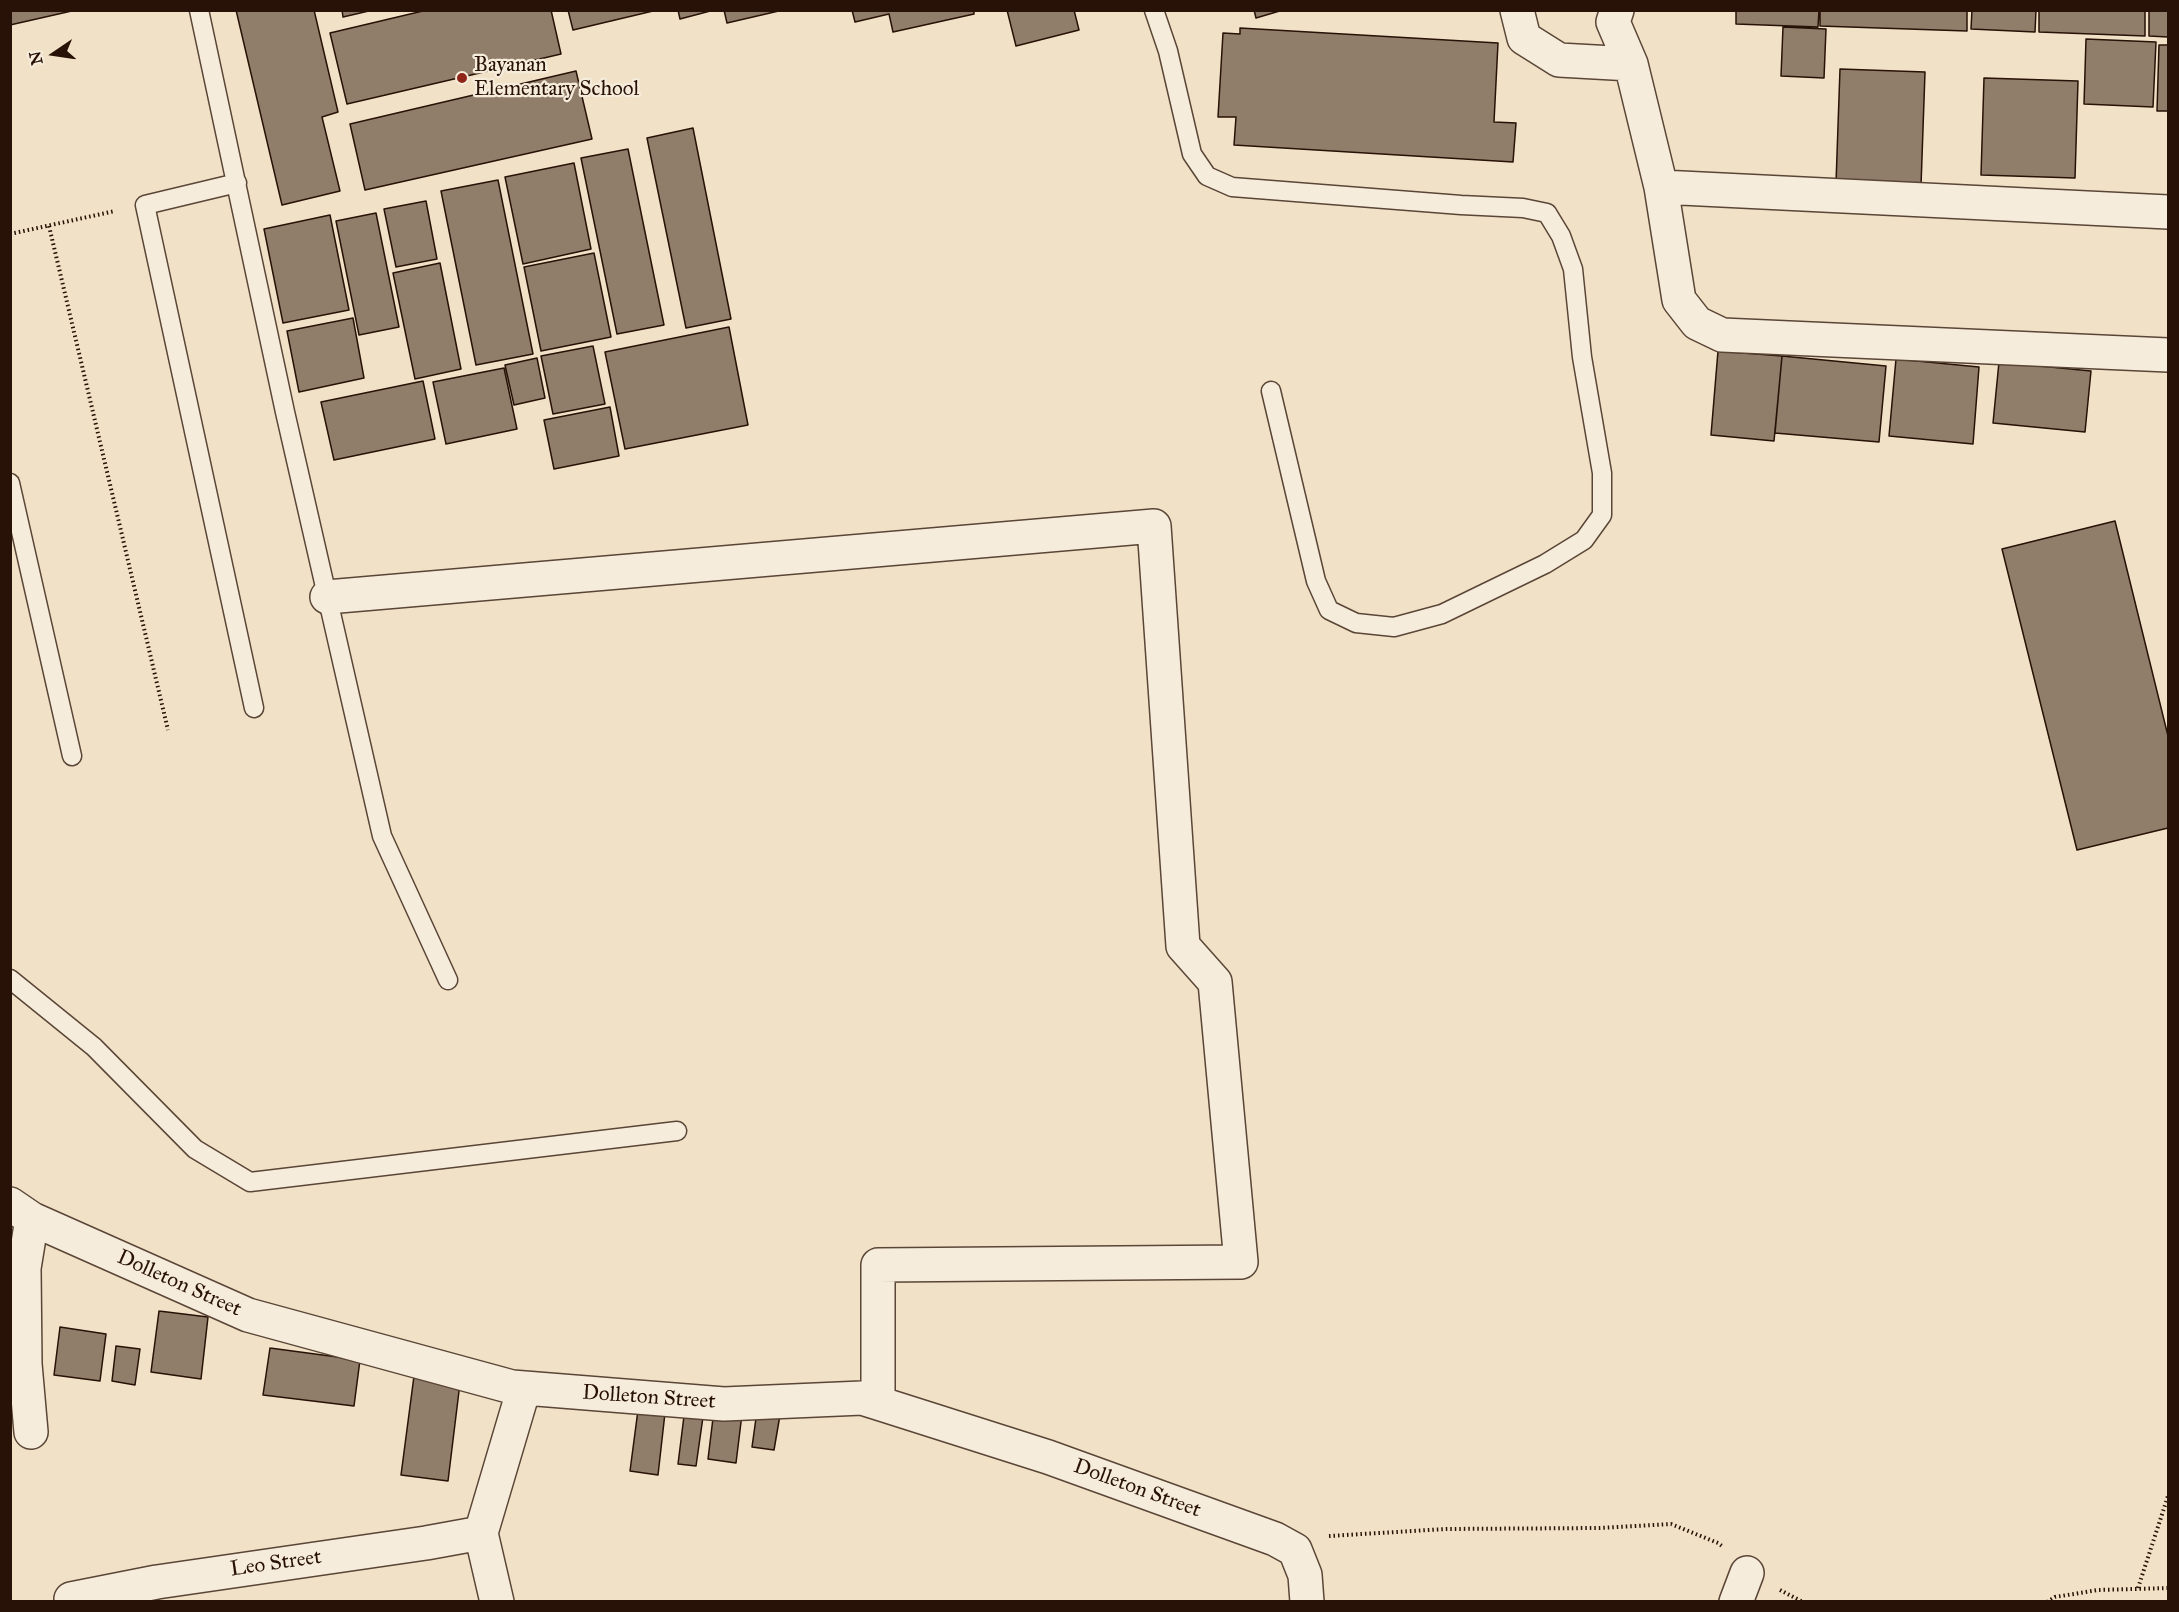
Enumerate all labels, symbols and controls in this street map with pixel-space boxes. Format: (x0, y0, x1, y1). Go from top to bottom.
north arrow (24, 24, 84, 84)
text: N (25, 49, 47, 67)
place label: Bayanan Elementary School (474, 53, 639, 103)
marker: Bayanan Elementary School (455, 71, 469, 85)
street label: Dolleton Street (113, 1245, 245, 1323)
street label: Dolleton Street (582, 1381, 716, 1415)
street label: Dolleton Street (1070, 1454, 1204, 1524)
street label: Leo Street (229, 1545, 323, 1583)

